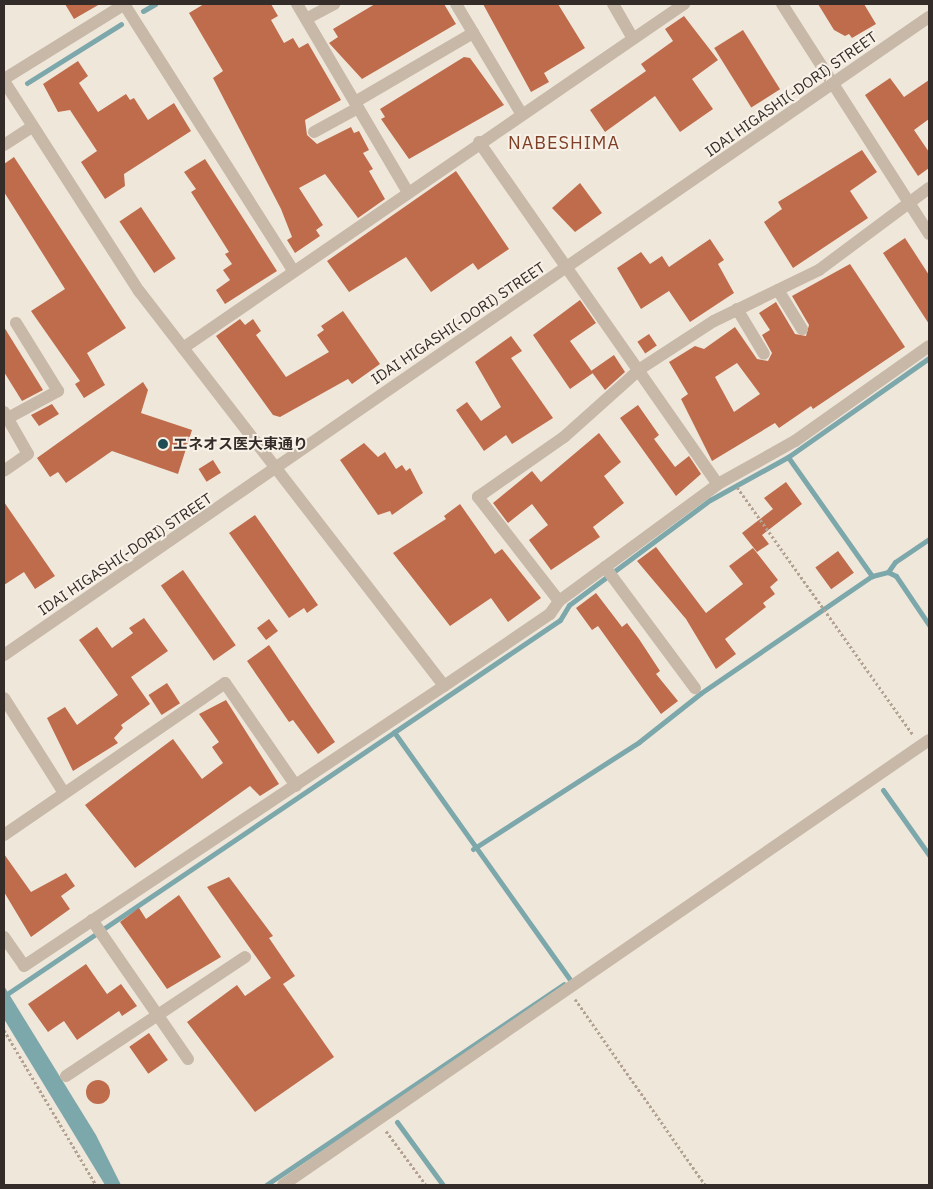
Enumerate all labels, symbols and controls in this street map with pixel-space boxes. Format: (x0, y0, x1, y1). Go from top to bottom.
street label: IDAI HIGASHI(-DORI) STREET (702, 28, 880, 160)
district label: NABESHIMA (507, 132, 621, 154)
street label: IDAI HIGASHI(-DORI) STREET (368, 258, 548, 388)
place label: エネオス医大東通り (173, 435, 308, 453)
marker: エネオス医大東通り (157, 438, 169, 450)
street label: IDAI HIGASHI(-DORI) STREET (35, 489, 215, 619)

